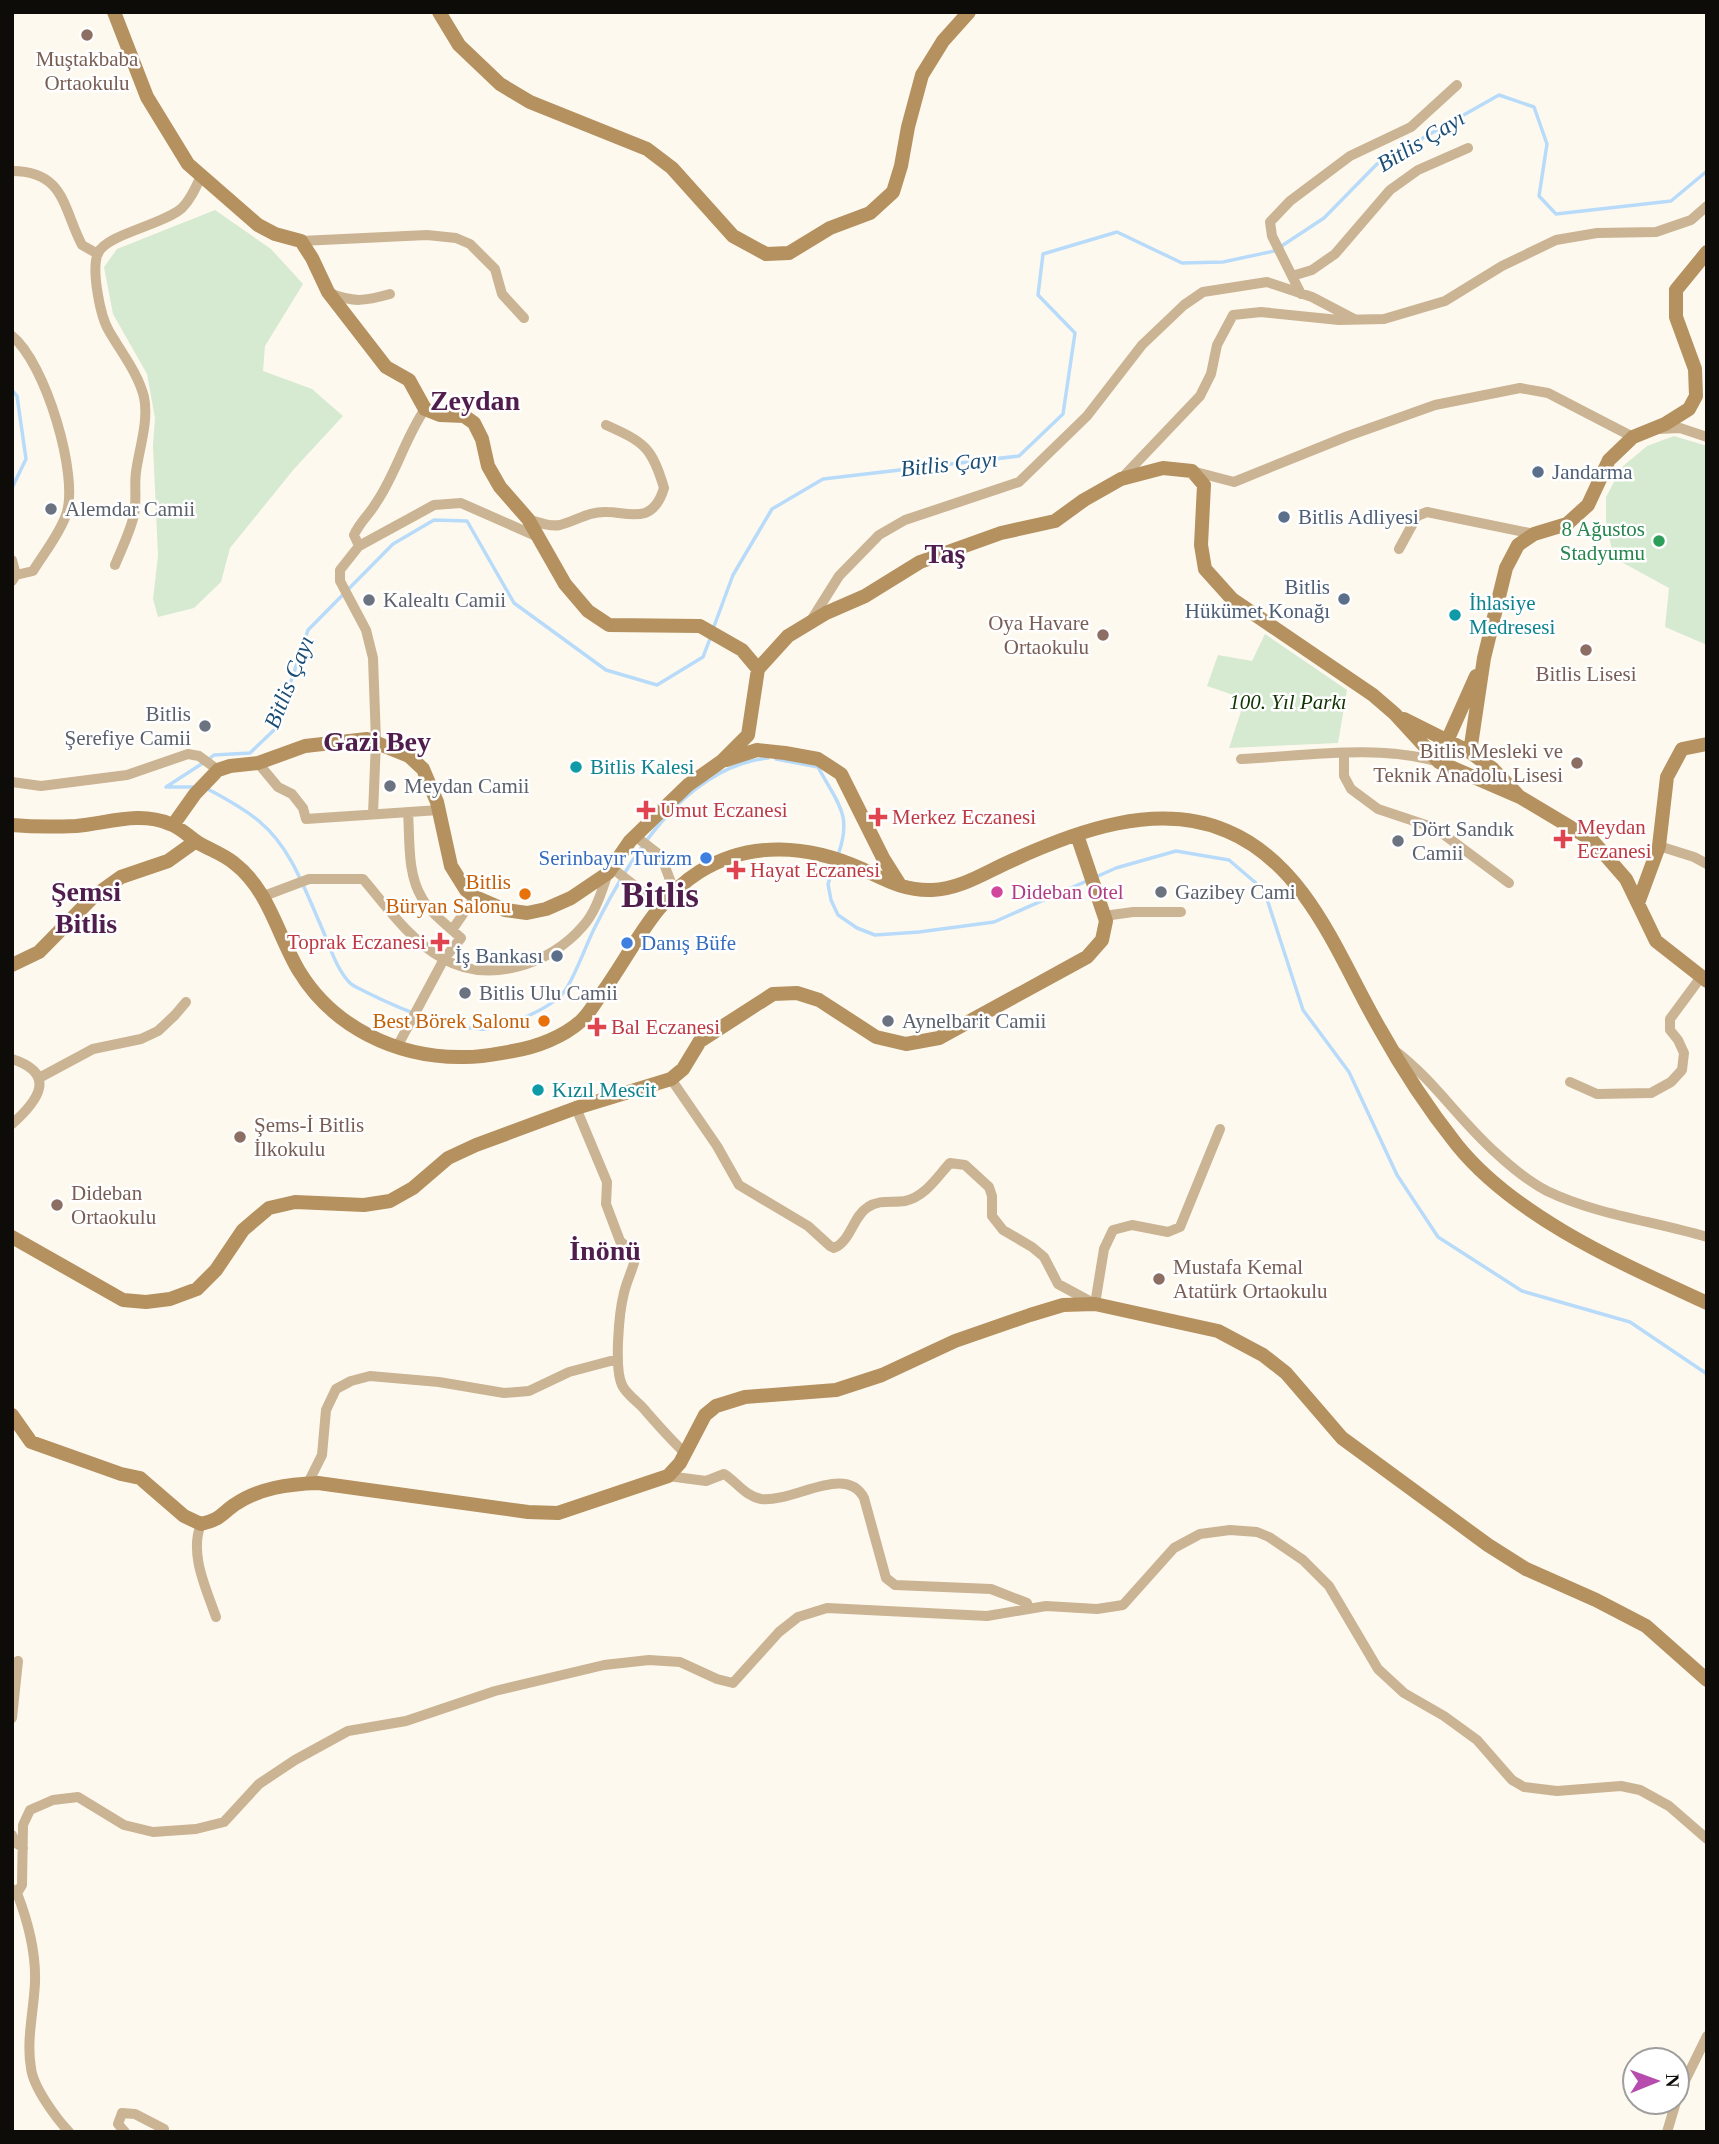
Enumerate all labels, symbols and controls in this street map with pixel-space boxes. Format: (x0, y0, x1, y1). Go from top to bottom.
marker: Muştakbaba Ortaokulu (79, 27, 95, 43)
place label: Muştakbaba Ortaokulu (36, 47, 139, 95)
water label: Bitlis Çayı (1373, 105, 1469, 177)
district label: Zeydan (430, 385, 521, 416)
water label: Bitlis Çayı (899, 446, 999, 482)
place label: Jandarma (1552, 460, 1633, 484)
marker: Jandarma (1530, 464, 1546, 480)
place label: Alemdar Camii (65, 497, 195, 521)
marker: Alemdar Camii (43, 501, 59, 517)
place label: Bitlis Adliyesi (1298, 505, 1419, 529)
marker: Bitlis Adliyesi (1276, 509, 1292, 525)
place label: 8 Ağustos Stadyumu (1560, 517, 1645, 565)
marker: 8 Ağustos Stadyumu (1651, 533, 1667, 549)
district label: Taş (924, 538, 966, 569)
place label: Bitlis Hükümet Konağı (1185, 575, 1330, 623)
place label: Kalealtı Camii (383, 588, 506, 612)
marker: Bitlis Hükümet Konağı (1336, 591, 1352, 607)
place label: İhlasiye Medresesi (1469, 591, 1555, 639)
marker: Kalealtı Camii (361, 592, 377, 608)
marker: İhlasiye Medresesi (1447, 607, 1463, 623)
place label: Oya Havare Ortaokulu (988, 611, 1089, 659)
marker: Oya Havare Ortaokulu (1095, 627, 1111, 643)
water label: Bitlis Çayı (259, 632, 319, 732)
marker: Bitlis Lisesi (1578, 642, 1594, 658)
place label: Bitlis Lisesi (1536, 662, 1637, 686)
park label: 100. Yıl Parkı (1229, 690, 1347, 714)
place label: Bitlis Şerefiye Camii (64, 702, 191, 750)
marker: Bitlis Şerefiye Camii (197, 718, 213, 734)
district label: Gazi Bey (323, 726, 431, 757)
place label: Bitlis Mesleki ve Teknik Anadolu Lisesi (1373, 739, 1563, 787)
place label: Bitlis Kalesi (590, 755, 695, 779)
marker: Bitlis Mesleki ve Teknik Anadolu Lisesi (1569, 755, 1585, 771)
marker: Bitlis Kalesi (568, 759, 584, 775)
place label: Meydan Camii (404, 774, 530, 798)
marker: Meydan Camii (382, 778, 398, 794)
place label: Umut Eczanesi (660, 798, 788, 822)
marker: Umut Eczanesi (638, 802, 654, 818)
place label: Merkez Eczanesi (892, 805, 1036, 829)
marker: Merkez Eczanesi (870, 809, 886, 825)
place label: Meydan Eczanesi (1577, 815, 1652, 863)
place label: Dört Sandık Camii (1412, 817, 1515, 865)
marker: Meydan Eczanesi (1555, 831, 1571, 847)
marker: Dört Sandık Camii (1390, 833, 1406, 849)
place label: Serinbayır Turizm (539, 846, 692, 870)
marker: Serinbayır Turizm (698, 850, 714, 866)
place label: Hayat Eczanesi (750, 858, 880, 882)
marker: Hayat Eczanesi (728, 862, 744, 878)
place label: Bitlis Büryan Salonu (386, 870, 511, 918)
district label: Şemsi Bitlis (51, 876, 121, 939)
district label: Bitlis (621, 876, 699, 915)
place label: Dideban Otel (1011, 880, 1124, 904)
place label: Gazibey Cami (1175, 880, 1296, 904)
marker: Dideban Otel (989, 884, 1005, 900)
marker: Gazibey Cami (1153, 884, 1169, 900)
marker: Bitlis Büryan Salonu (517, 886, 533, 902)
place label: Toprak Eczanesi (287, 930, 426, 954)
place label: Danış Büfe (641, 931, 736, 955)
marker: Toprak Eczanesi (432, 934, 448, 950)
marker: Danış Büfe (619, 935, 635, 951)
place label: İş Bankası (455, 944, 543, 968)
marker: İş Bankası (549, 948, 565, 964)
place label: Bitlis Ulu Camii (479, 981, 618, 1005)
marker: Bitlis Ulu Camii (457, 985, 473, 1001)
place label: Best Börek Salonu (373, 1009, 530, 1033)
place label: Aynelbarit Camii (902, 1009, 1047, 1033)
marker: Best Börek Salonu (536, 1013, 552, 1029)
marker: Aynelbarit Camii (880, 1013, 896, 1029)
place label: Bal Eczanesi (611, 1015, 720, 1039)
marker: Bal Eczanesi (589, 1019, 605, 1035)
place label: Kızıl Mescit (552, 1078, 657, 1102)
marker: Kızıl Mescit (530, 1082, 546, 1098)
place label: Şems-İ Bitlis İlkokulu (254, 1113, 364, 1161)
marker: Şems-İ Bitlis İlkokulu (232, 1129, 248, 1145)
place label: Dideban Ortaokulu (71, 1181, 157, 1229)
marker: Dideban Ortaokulu (49, 1197, 65, 1213)
district label: İnönü (569, 1235, 641, 1266)
place label: Mustafa Kemal Atatürk Ortaokulu (1173, 1255, 1328, 1303)
marker: Mustafa Kemal Atatürk Ortaokulu (1151, 1271, 1167, 1287)
north arrow (1621, 2046, 1691, 2116)
text: N (1662, 2074, 1683, 2088)

